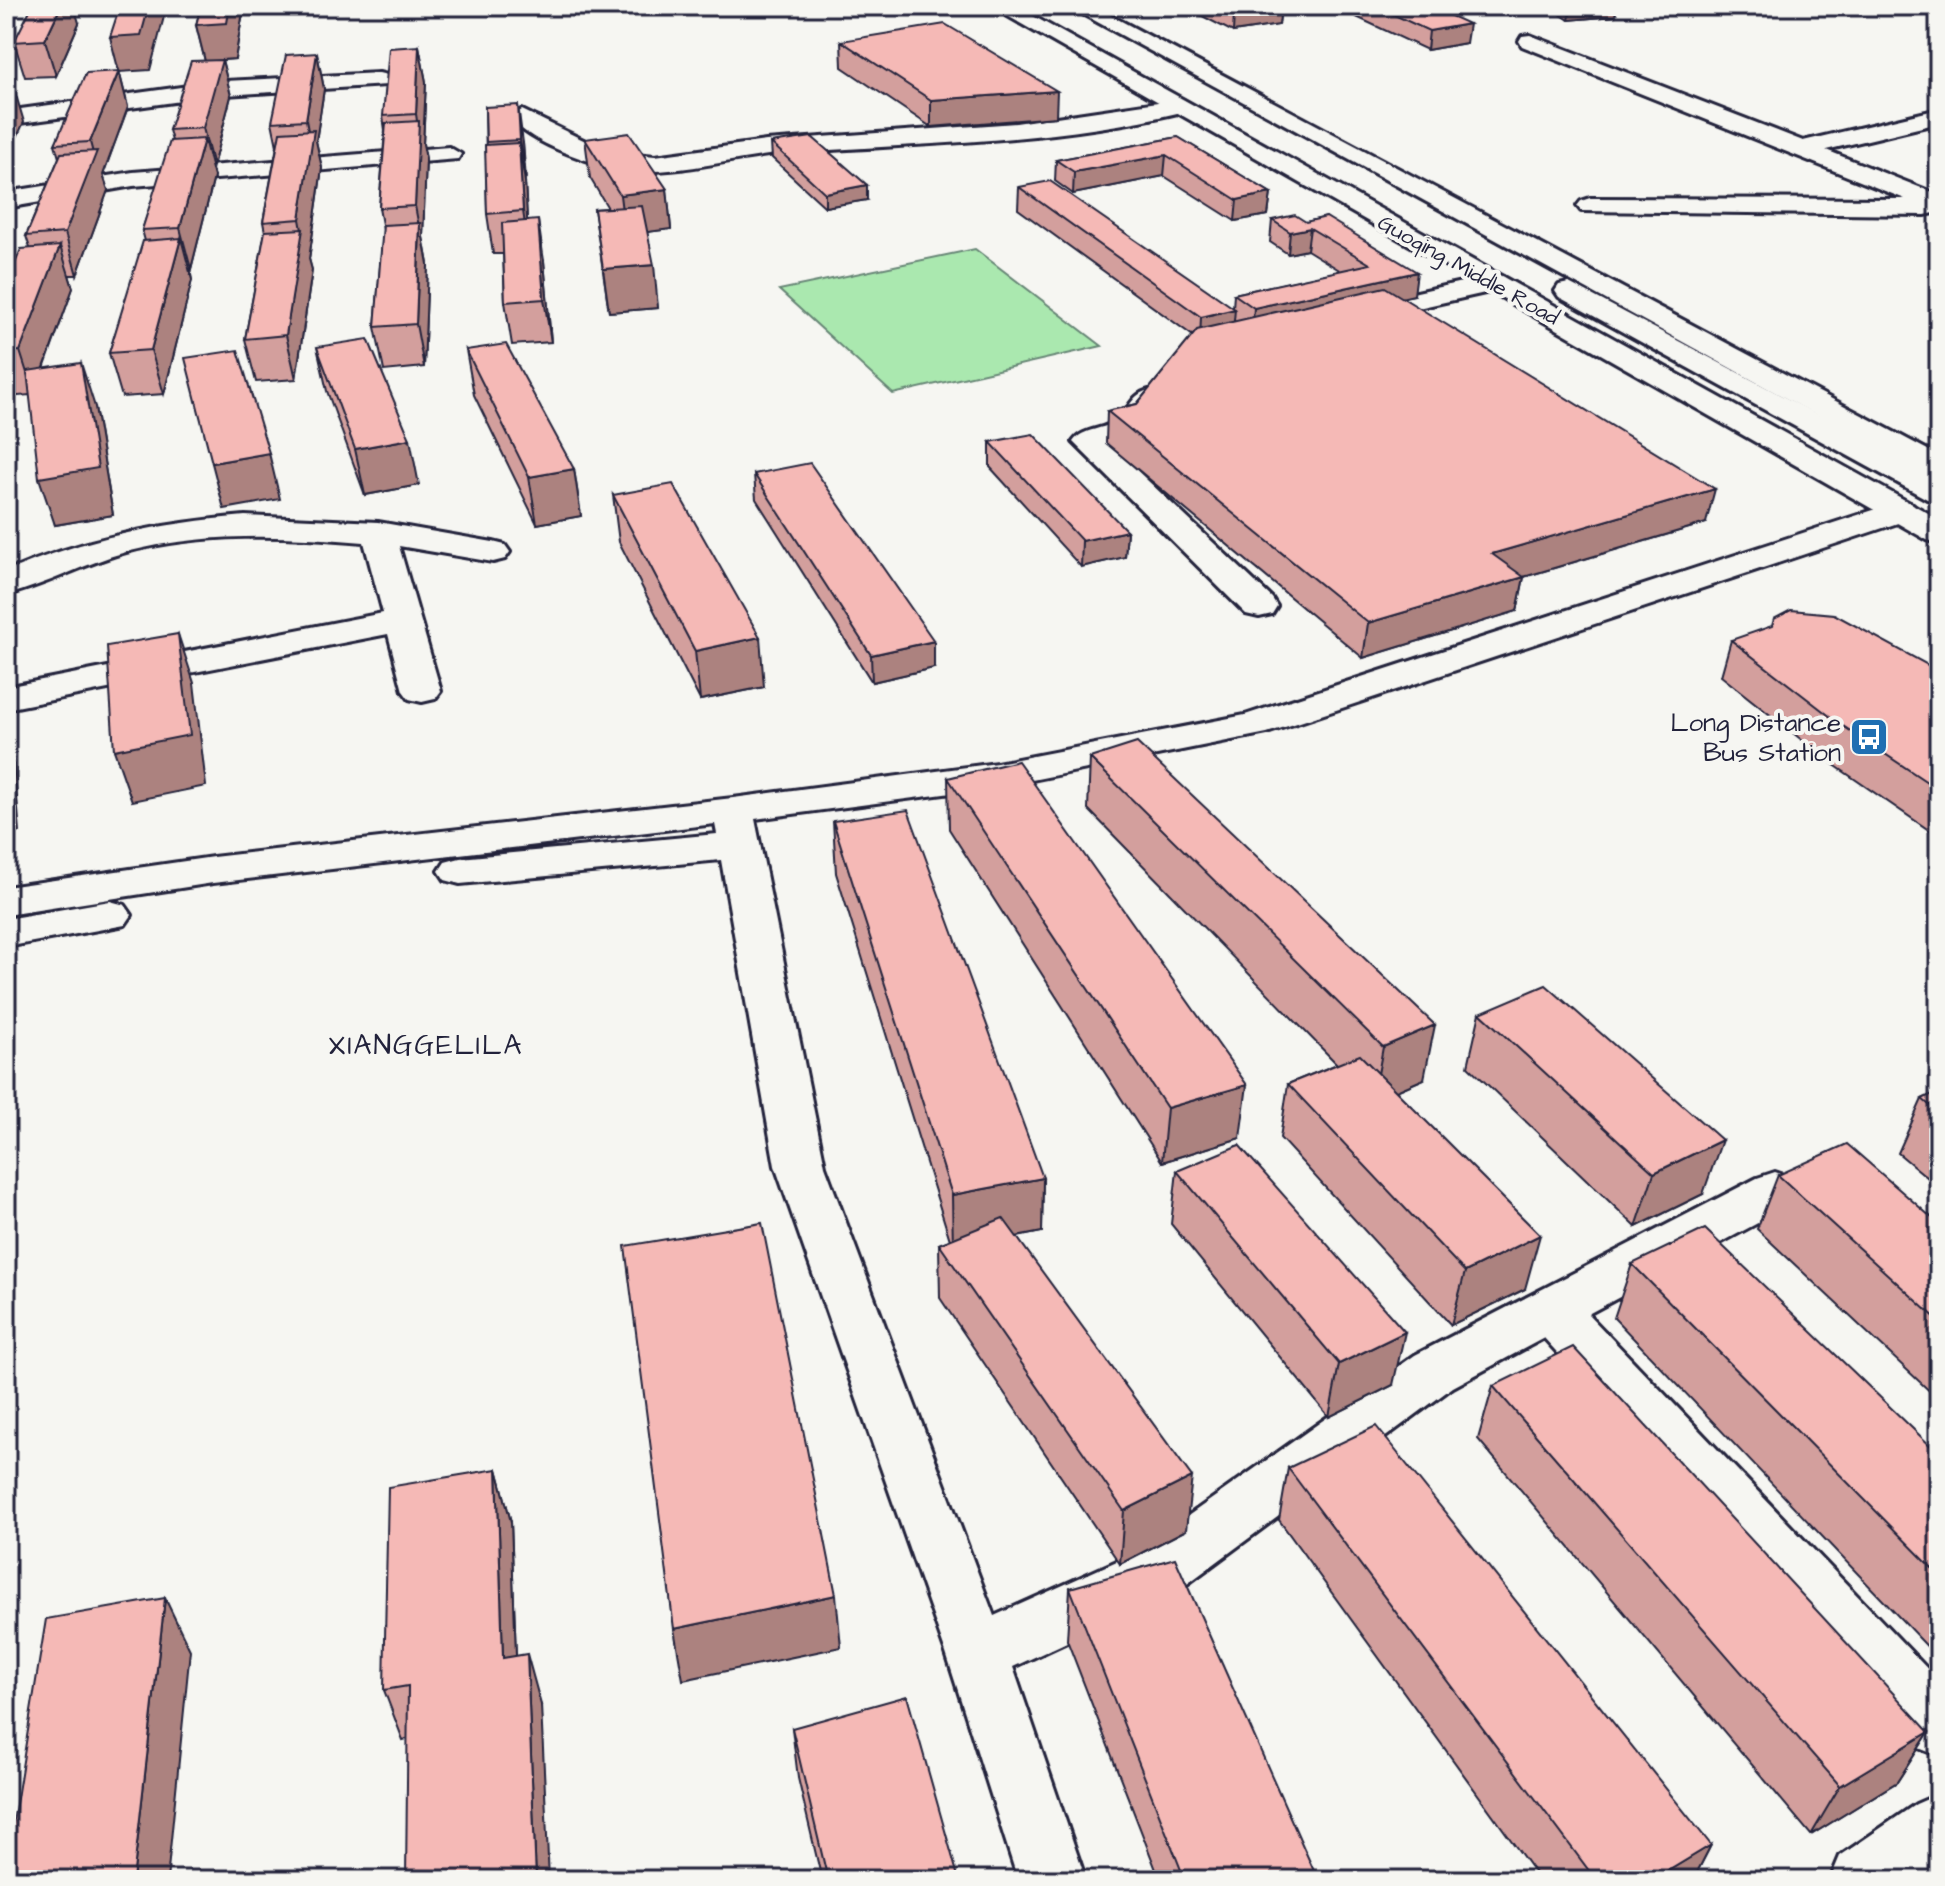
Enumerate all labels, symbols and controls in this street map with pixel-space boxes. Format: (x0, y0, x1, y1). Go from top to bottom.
street label: Guoqing Middle Road (1371, 207, 1565, 334)
place label: Long Distance Bus Station (1670, 705, 1841, 771)
bus stop icon: Long Distance Bus Station (1848, 716, 1890, 758)
district label: XIANGGELILA (329, 1026, 523, 1065)

